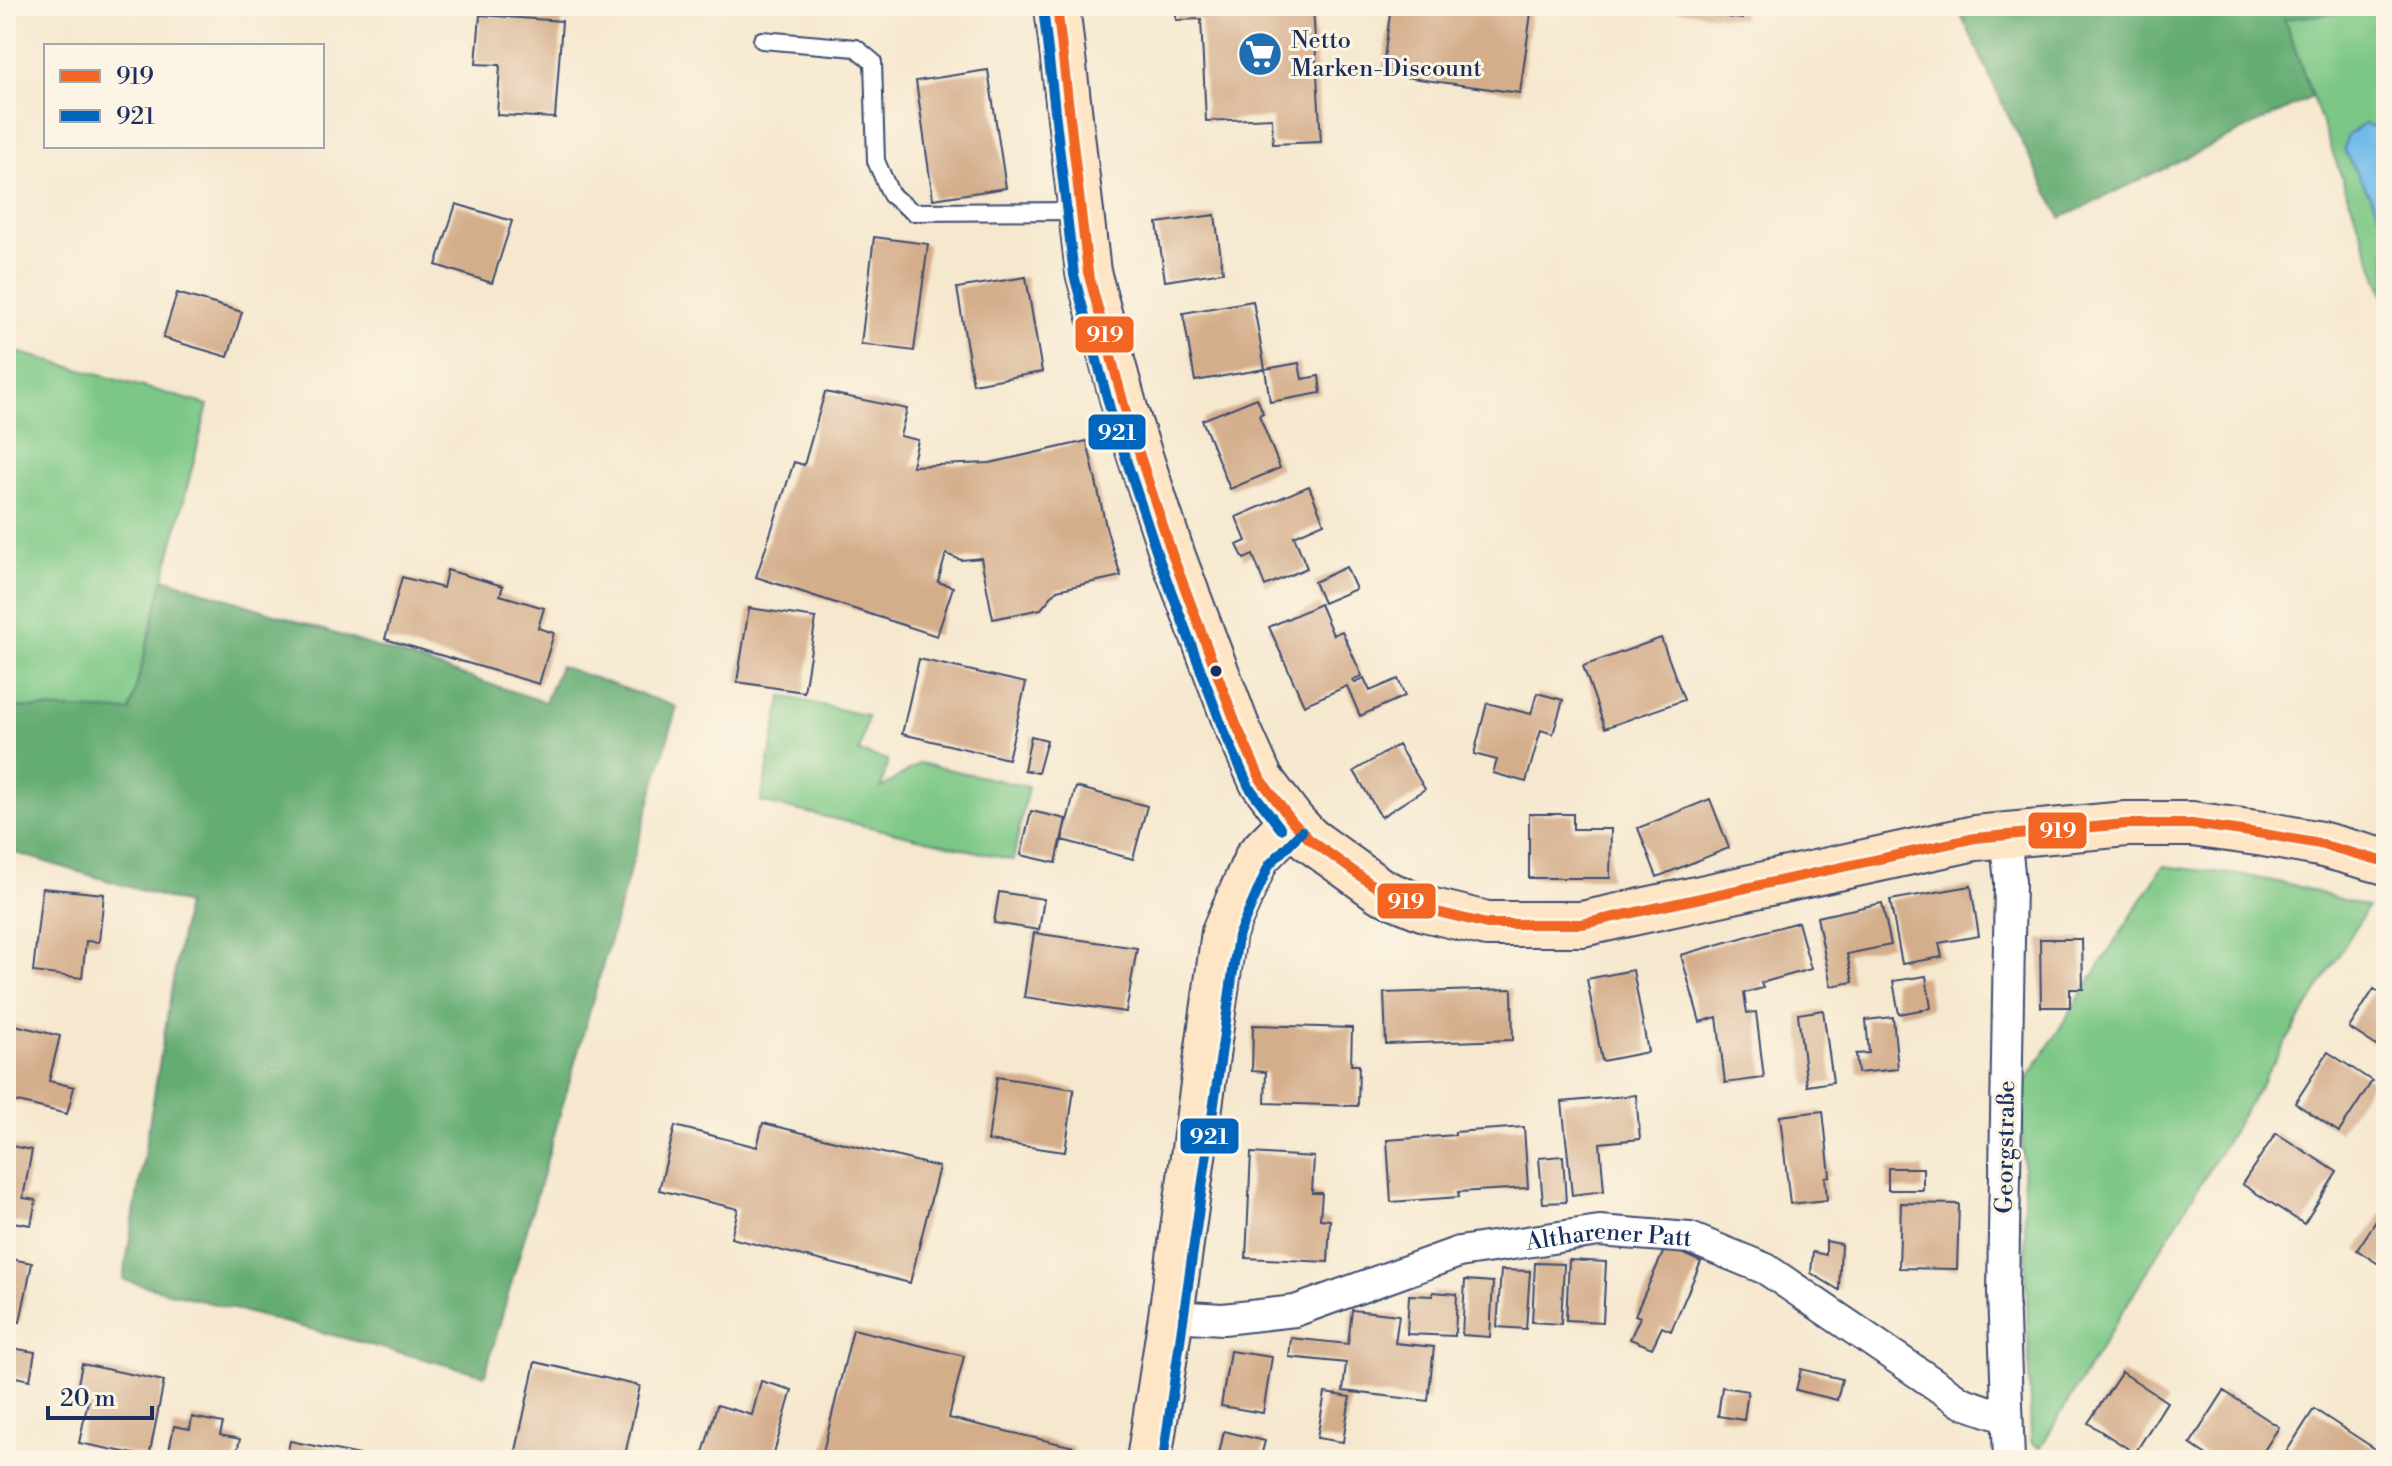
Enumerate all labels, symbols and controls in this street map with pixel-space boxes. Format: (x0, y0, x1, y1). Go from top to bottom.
place label: Netto Marken-Discount (1291, 26, 1482, 84)
supermarket icon: Netto Marken-Discount (1236, 30, 1284, 78)
legend (44, 44, 324, 148)
text: 919 (116, 62, 154, 92)
text: 921 (116, 102, 156, 132)
line badge: 919 (1074, 315, 1135, 354)
text: 919 (1086, 322, 1124, 349)
line badge: 921 (1087, 413, 1147, 451)
text: 921 (1098, 420, 1137, 447)
unlabelled marker (1208, 663, 1224, 679)
line badge: 919 (2027, 811, 2088, 850)
text: 919 (2039, 818, 2077, 845)
line badge: 919 (1376, 882, 1437, 920)
text: 919 (1387, 889, 1425, 916)
street label: Georgstraße (1990, 1080, 2022, 1214)
line badge: 921 (1179, 1117, 1240, 1155)
text: 921 (1190, 1124, 1229, 1151)
street label: Altharener Patt (1523, 1217, 1694, 1258)
scale bar (48, 1370, 152, 1420)
text: 20 m (60, 1384, 116, 1414)

